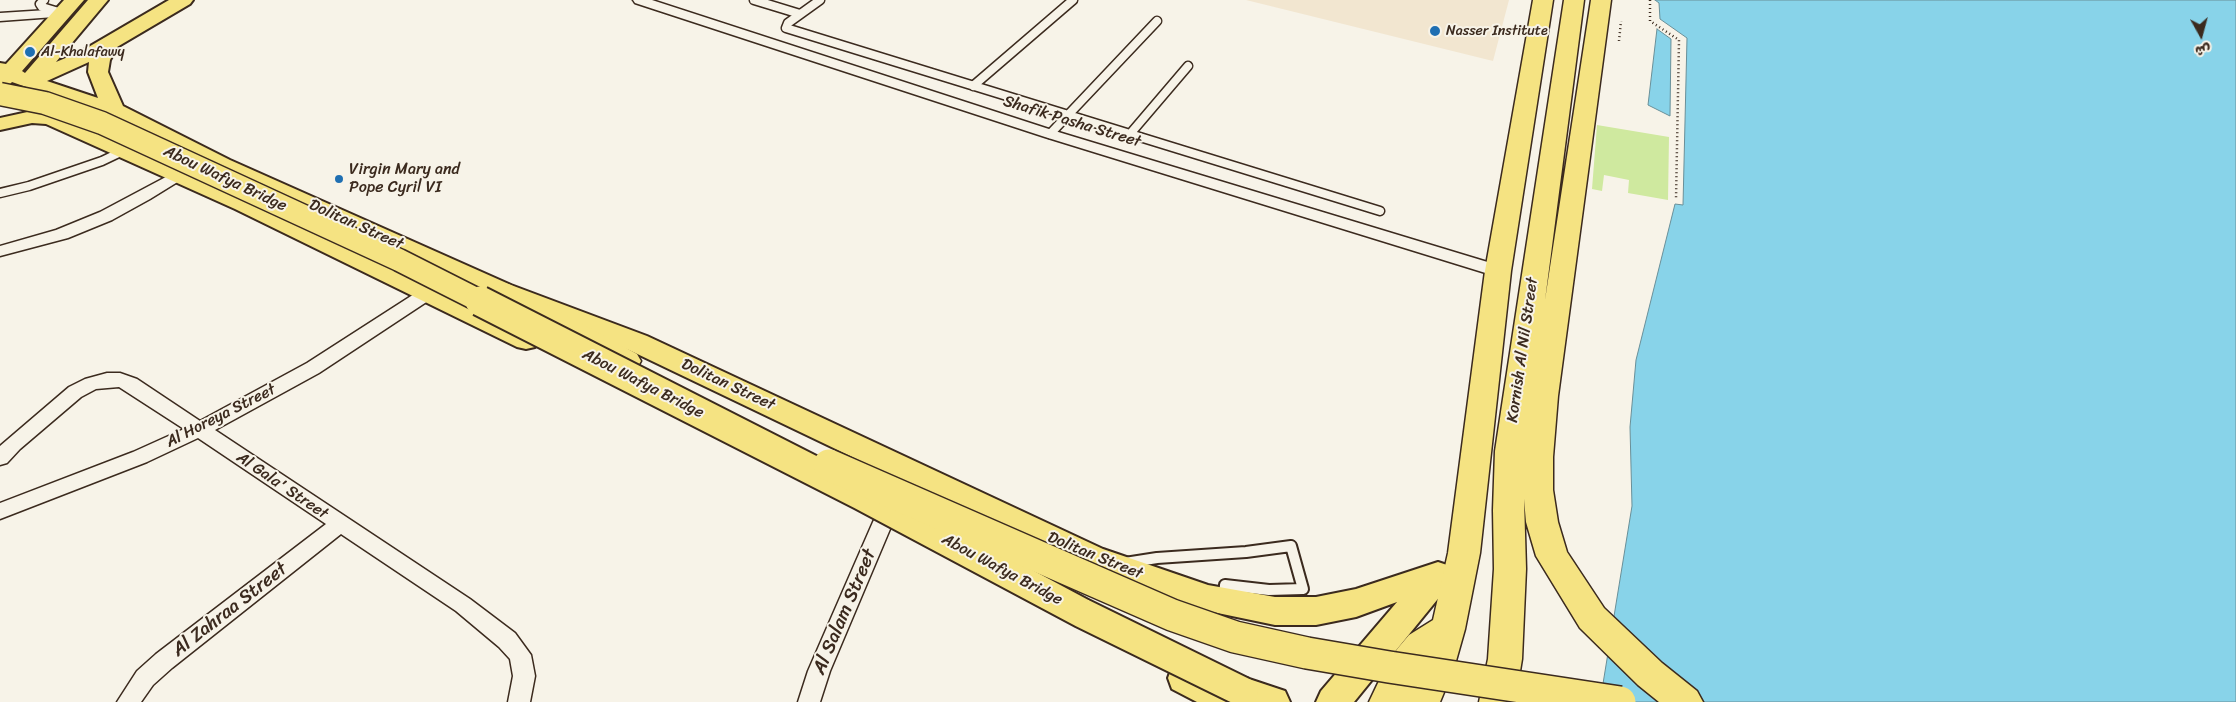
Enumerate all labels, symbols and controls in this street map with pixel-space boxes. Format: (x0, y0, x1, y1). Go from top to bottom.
north arrow (2176, 10, 2226, 60)
place label: Nasser Institute (1446, 23, 1548, 39)
marker: Nasser Institute (1428, 24, 1442, 38)
text: ش (2194, 37, 2212, 64)
place label: Al-Khalafawy (41, 44, 125, 60)
marker: Al-Khalafawy (23, 45, 37, 59)
street label: Shafik Pasha Street (1001, 92, 1143, 152)
street label: Abou Wafya Bridge (160, 142, 290, 216)
place label: Virgin Mary and Pope Cyril VI (349, 160, 460, 198)
marker: Virgin Mary and Pope Cyril VI (333, 173, 345, 185)
street label: Dolitan Street (306, 196, 406, 254)
street label: Kornish Al Nil Street (1503, 276, 1543, 424)
street label: Abou Wafya Bridge (579, 345, 707, 423)
street label: Dolitan Street (678, 355, 778, 415)
street label: Al Horeya Street (163, 380, 279, 452)
street label: Al Gala' Street (233, 448, 331, 524)
street label: Dolitan Street (1045, 528, 1145, 584)
street label: Abou Wafya Bridge (938, 530, 1066, 610)
street label: Al Salam Street (808, 546, 882, 678)
street label: Al Zahraa Street (168, 558, 292, 662)

